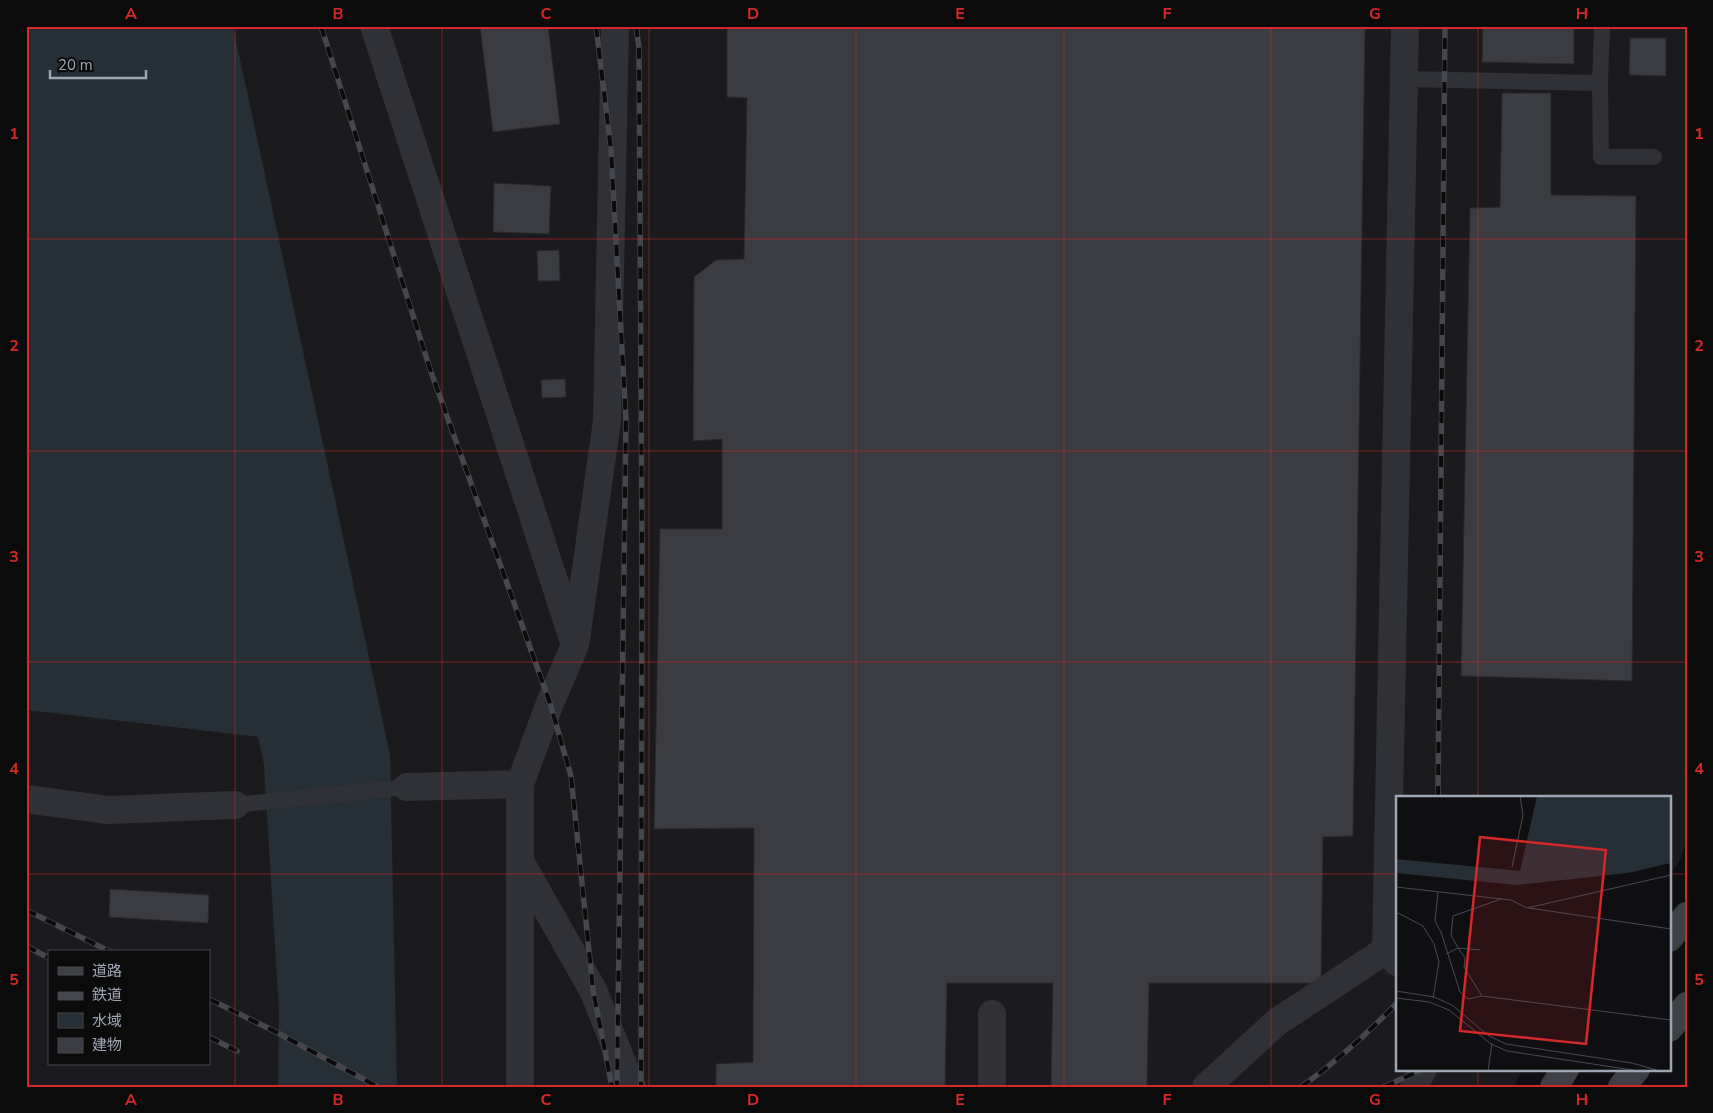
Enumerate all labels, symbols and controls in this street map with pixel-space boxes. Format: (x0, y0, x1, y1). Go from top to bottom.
text: A (125, 3, 137, 25)
text: B (332, 3, 344, 25)
text: C (541, 3, 552, 25)
text: D (747, 3, 759, 25)
text: E (955, 3, 965, 25)
text: F (1163, 3, 1172, 25)
text: G (1369, 3, 1381, 25)
text: H (1576, 3, 1588, 25)
scale bar (50, 48, 146, 80)
text: 20 m (58, 55, 93, 75)
text: 1 (9, 123, 19, 145)
text: 1 (1694, 123, 1704, 145)
text: 2 (9, 335, 19, 357)
text: 2 (1694, 335, 1704, 357)
text: 3 (9, 546, 19, 568)
text: 3 (1694, 546, 1704, 568)
text: 4 (9, 758, 19, 780)
text: 4 (1694, 758, 1704, 780)
inset map (1396, 796, 1670, 1070)
legend (48, 950, 210, 1066)
text: 道路 (92, 961, 122, 981)
text: 5 (9, 969, 19, 991)
text: 5 (1694, 969, 1704, 991)
text: 鉄道 (92, 985, 122, 1005)
text: 水域 (92, 1011, 122, 1031)
text: 建物 (92, 1035, 122, 1055)
text: A (125, 1089, 137, 1111)
text: B (332, 1089, 344, 1111)
text: C (541, 1089, 552, 1111)
text: D (747, 1089, 759, 1111)
text: E (955, 1089, 965, 1111)
text: F (1163, 1089, 1172, 1111)
text: G (1369, 1089, 1381, 1111)
text: H (1576, 1089, 1588, 1111)

